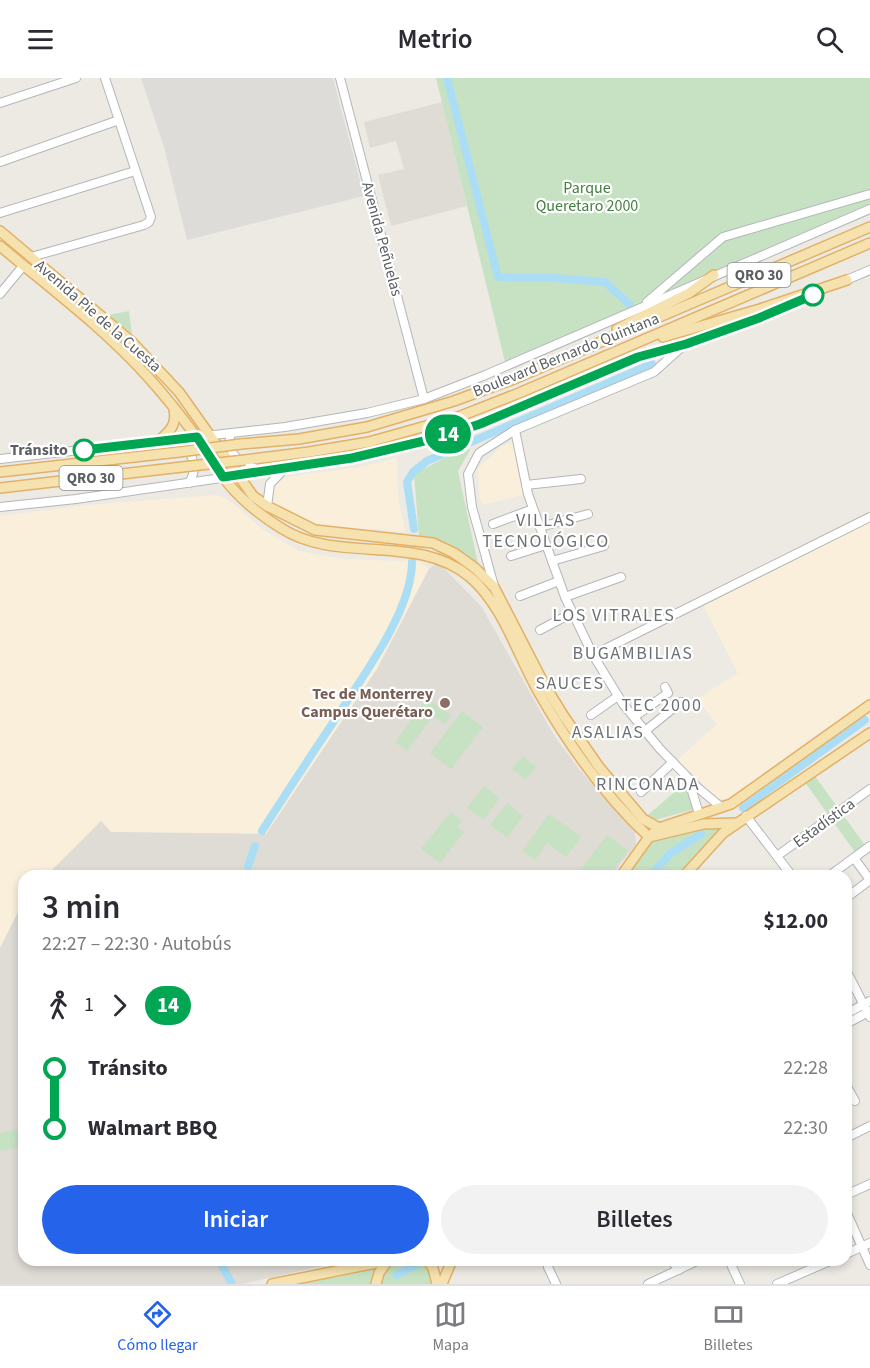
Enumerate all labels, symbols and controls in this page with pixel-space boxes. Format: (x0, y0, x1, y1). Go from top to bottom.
text: Metrio (397, 20, 473, 59)
icon: menu (24, 23, 57, 56)
icon: search (813, 23, 846, 56)
park label: Parque Queretaro 2000 (536, 177, 638, 217)
street label: Avenida Peñuelas (356, 179, 408, 299)
street label: Avenida Pie de la Cuesta (30, 255, 166, 377)
road number: QRO 30 (728, 263, 790, 287)
unlabelled marker (802, 284, 824, 306)
street label: Boulevard Bernardo Quintana (469, 307, 663, 403)
line badge: 14 (421, 414, 475, 454)
text: 14 (437, 419, 459, 449)
place label: Tránsito (10, 439, 68, 461)
marker: Tránsito (73, 439, 95, 461)
road number: QRO 30 (60, 466, 122, 490)
district label: VILLAS TECNOLÓGICO (482, 508, 610, 554)
district label: LOS VITRALES (553, 603, 675, 628)
district label: BUGAMBILIAS (573, 641, 693, 666)
district label: SAUCES (535, 671, 605, 696)
place label: Tec de Monterrey Campus Querétaro (301, 683, 434, 723)
district label: TEC 2000 (622, 693, 702, 718)
marker: Tec de Monterrey Campus Querétaro (438, 696, 452, 710)
district label: ASALIAS (572, 720, 644, 745)
district label: RINCONADA (596, 772, 700, 797)
street label: Estadística (789, 793, 859, 853)
text: 3 min (42, 884, 120, 931)
text: $12.00 (763, 905, 828, 937)
text: 22:27 – 22:30 · Autobús (42, 930, 231, 958)
icon: walk (42, 989, 75, 1022)
icon: forward (103, 989, 136, 1022)
text: 14 (157, 990, 179, 1020)
text: 1 (84, 991, 94, 1019)
text: Tránsito (88, 1052, 168, 1084)
text: 22:28 (783, 1054, 828, 1082)
text: Walmart BBQ (88, 1112, 217, 1144)
text: 22:30 (783, 1114, 828, 1142)
button: Iniciar (42, 1185, 429, 1254)
button: Billetes (441, 1185, 828, 1254)
tab: Cómo llegar (117, 1298, 198, 1356)
tab: Mapa (432, 1298, 469, 1356)
tab: Billetes (704, 1298, 753, 1356)

